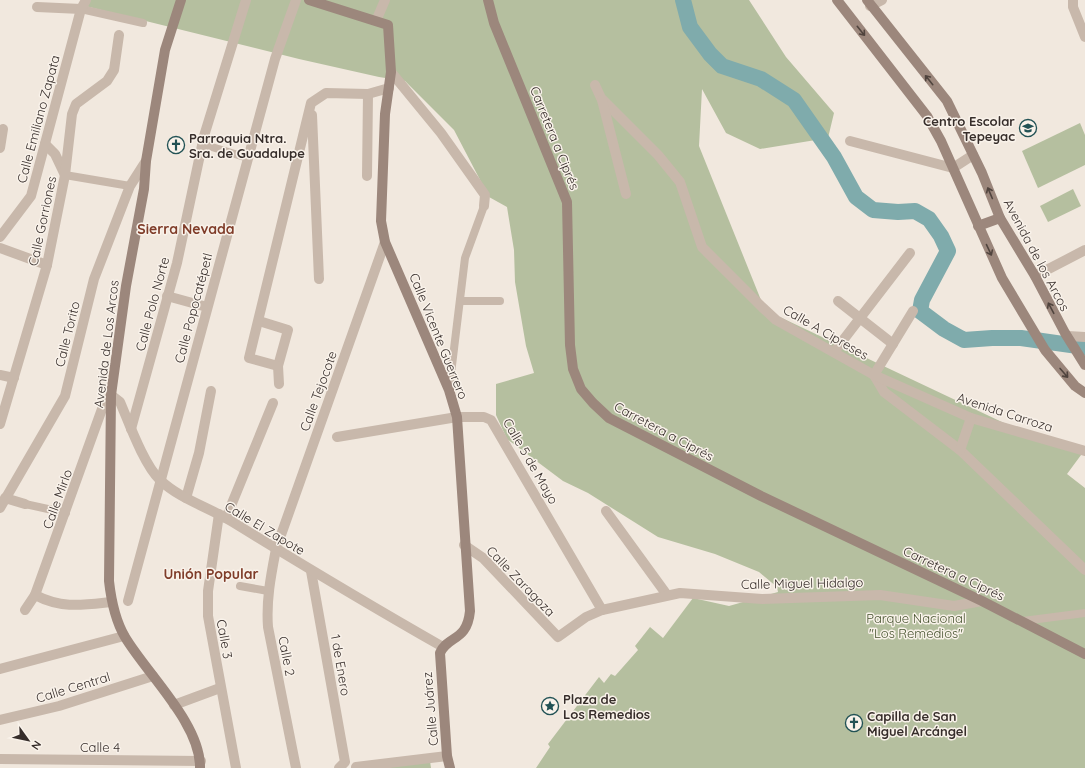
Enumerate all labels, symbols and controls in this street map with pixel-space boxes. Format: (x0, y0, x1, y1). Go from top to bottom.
one-way arrow (856, 25, 865, 36)
street label: Calle Emiliano Zapata (13, 53, 63, 185)
one-way arrow (924, 74, 933, 85)
street label: Carretera a Ciprés (527, 84, 583, 192)
place label: Centro Escolar Tepeyac (923, 113, 1015, 144)
school or university icon: Centro Escolar Tepeyac (1018, 118, 1038, 138)
place label: Parroquia Ntra. Sra. de Guadalupe (189, 130, 305, 161)
church icon: Parroquia Ntra. Sra. de Guadalupe (166, 135, 186, 155)
street label: Calle Gorriones (25, 175, 59, 267)
one-way arrow (986, 188, 993, 200)
street label: Avenida de los Arcos (1001, 196, 1073, 314)
district label: Sierra Nevada (137, 220, 235, 238)
one-way arrow (986, 244, 993, 256)
street label: Calle Popocatépetl (171, 251, 215, 365)
street label: Calle Polo Norte (132, 255, 172, 353)
street label: Calle Vicente Guerrero (406, 271, 472, 402)
street label: Avenida de Los Arcos (90, 279, 122, 409)
street label: Calle Torito (51, 299, 83, 369)
street label: Calle A Cipreses (781, 301, 871, 363)
one-way arrow (1047, 302, 1055, 314)
street label: Calle Tejocote (296, 349, 340, 433)
one-way arrow (1059, 367, 1068, 378)
street label: Avenida Carroza (955, 389, 1055, 435)
street label: Carretera a Ciprés (612, 398, 716, 464)
street label: Calle 5 de Mayo (500, 415, 562, 507)
street label: Calle Mirlo (39, 467, 75, 531)
street label: Calle El Zapote (222, 498, 308, 558)
street label: Calle Zaragoza (483, 542, 559, 620)
street label: Carretera a Ciprés (901, 542, 1007, 604)
district label: Unión Popular (163, 565, 259, 583)
street label: Calle Miguel Hidalgo (741, 574, 863, 592)
park label: Parque Nacional "Los Remedios" (866, 610, 966, 641)
street label: Calle 3 (214, 618, 236, 660)
street label: 1 de Enero (328, 633, 354, 697)
street label: Calle 2 (275, 635, 299, 677)
street label: Calle Central (34, 668, 112, 706)
street label: Calle Juárez (419, 671, 441, 747)
place label: Plaza de Los Remedios (563, 691, 650, 722)
place icon: Plaza de Los Remedios (540, 696, 560, 716)
place label: Capilla de San Miguel Arcángel (867, 708, 967, 739)
church icon: Capilla de San Miguel Arcángel (844, 713, 864, 733)
north arrow (8, 720, 48, 760)
text: N (28, 738, 44, 753)
street label: Calle 4 (80, 739, 120, 755)

